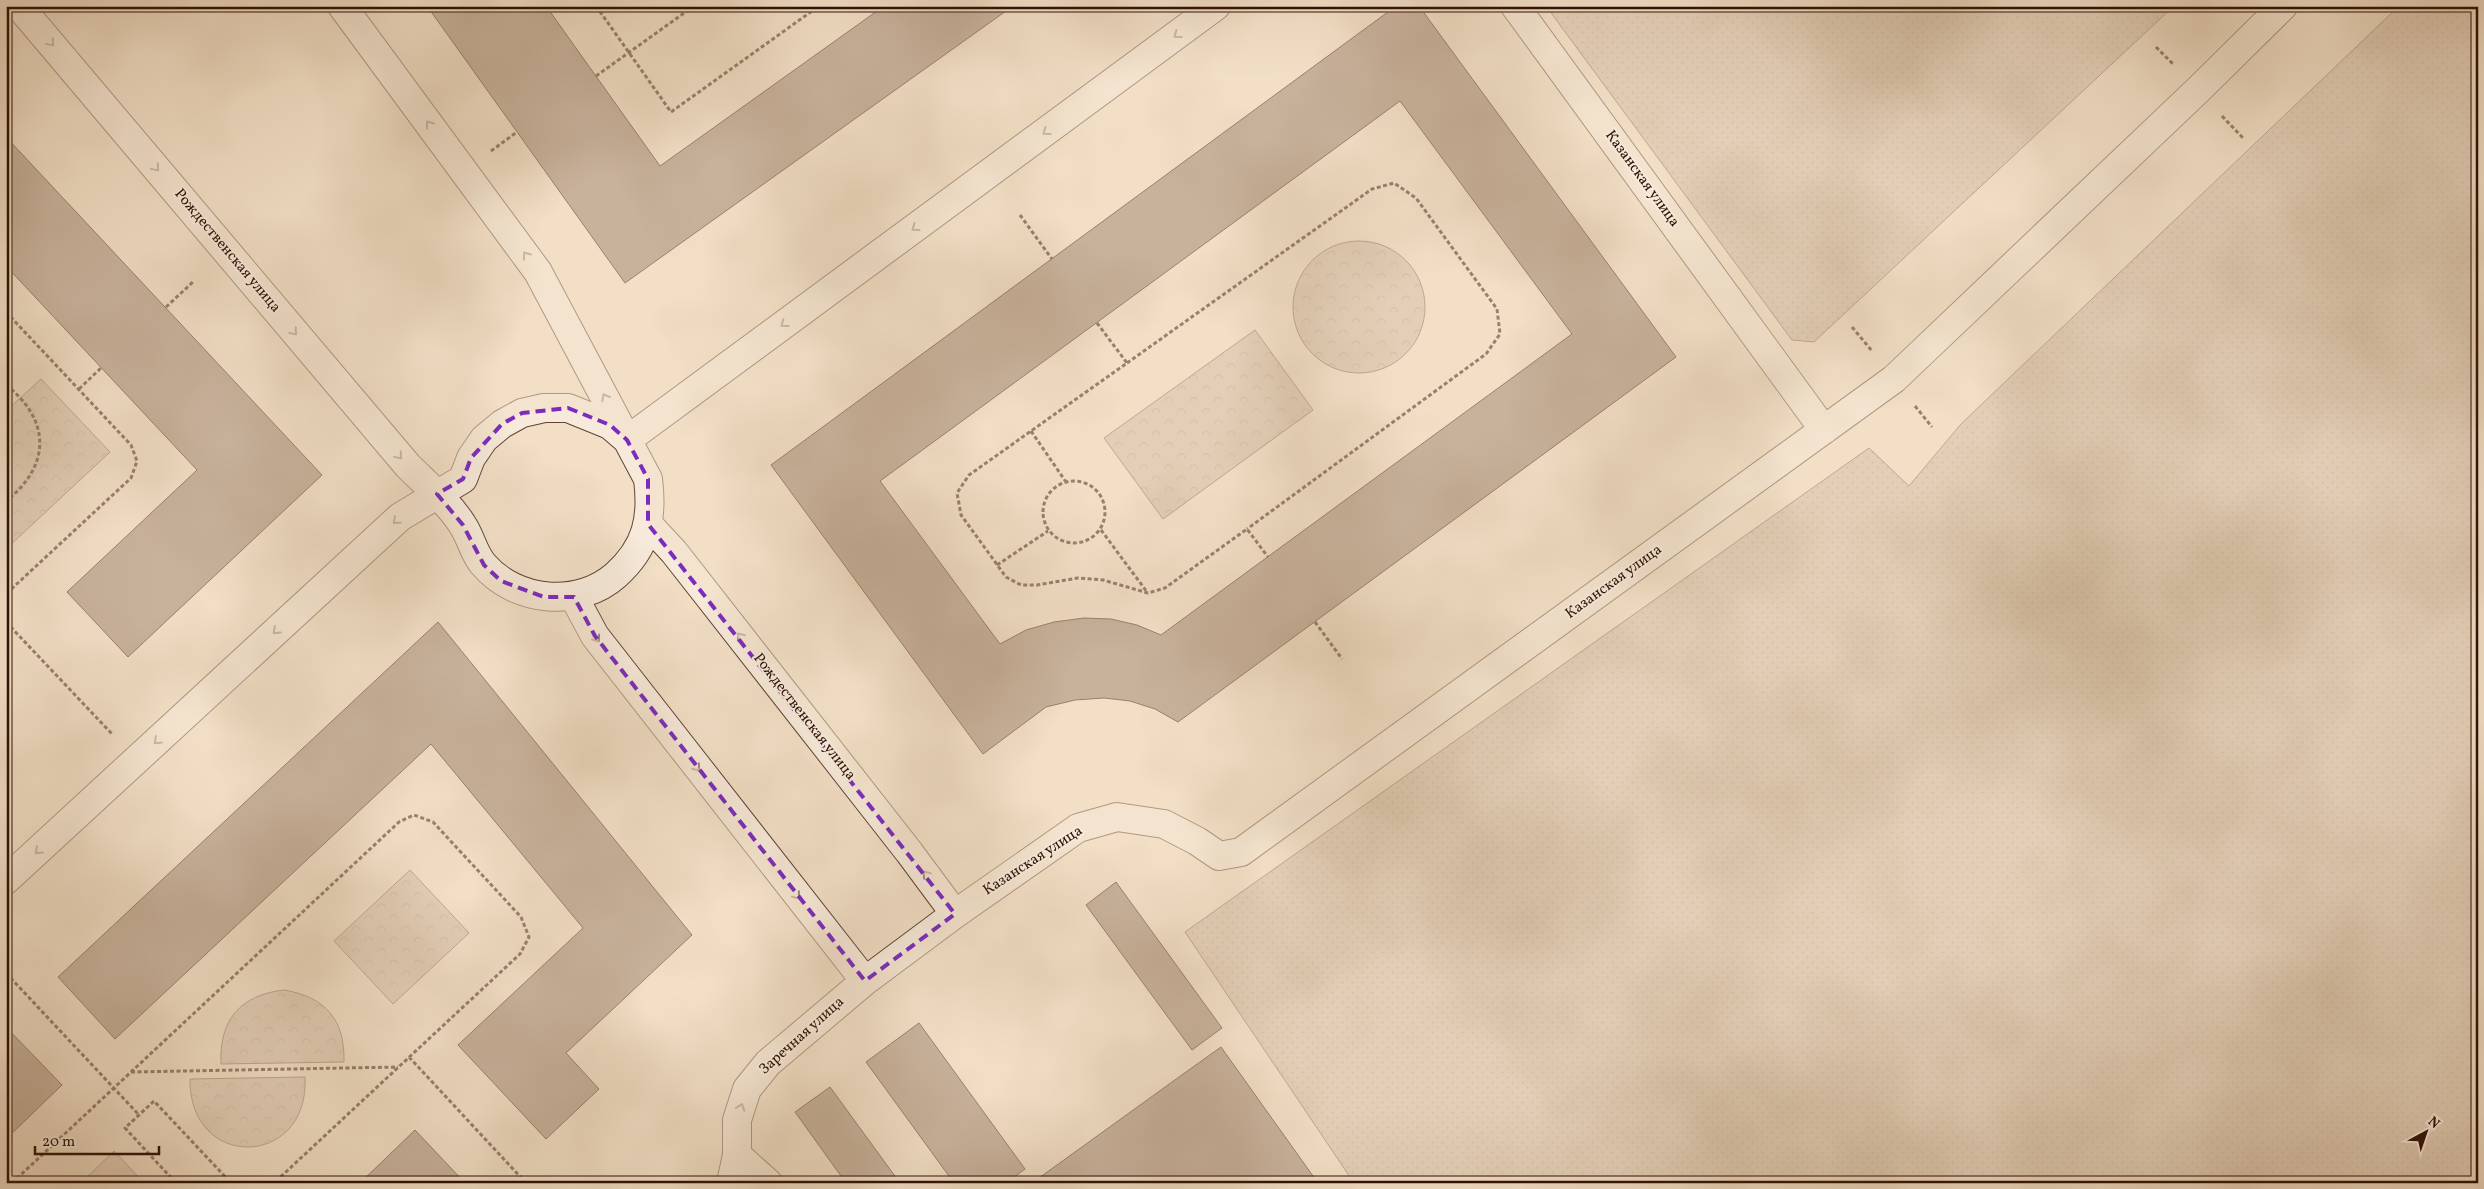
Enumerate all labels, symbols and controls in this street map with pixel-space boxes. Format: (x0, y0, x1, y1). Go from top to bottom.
one-way arrow (1173, 29, 1183, 38)
one-way arrow (45, 38, 54, 47)
one-way arrow (426, 120, 435, 130)
one-way arrow (1043, 126, 1052, 134)
street label: Казанская улица (1600, 126, 1684, 232)
one-way arrow (150, 162, 159, 171)
street label: Рождественская улица (169, 184, 285, 318)
one-way arrow (911, 222, 921, 231)
one-way arrow (523, 252, 531, 261)
one-way arrow (780, 318, 790, 327)
one-way arrow (289, 326, 297, 335)
one-way arrow (601, 393, 611, 402)
one-way arrow (394, 450, 402, 459)
one-way arrow (393, 515, 402, 524)
street label: Казанская улица (1561, 540, 1667, 624)
one-way arrow (273, 625, 282, 634)
one-way arrow (591, 633, 600, 643)
one-way arrow (737, 633, 745, 642)
street label: Рождественская улица (748, 649, 860, 785)
one-way arrow (153, 735, 162, 744)
one-way arrow (691, 762, 700, 771)
street label: Казанская улица (979, 821, 1087, 901)
one-way arrow (34, 845, 43, 854)
one-way arrow (923, 870, 932, 880)
one-way arrow (791, 890, 800, 900)
street label: Заречная улица (755, 992, 849, 1080)
one-way arrow (735, 1103, 745, 1112)
north arrow (2402, 1106, 2452, 1156)
text: N (2423, 1113, 2443, 1134)
scale bar (35, 1124, 159, 1156)
text: 20 m (42, 1132, 75, 1153)

